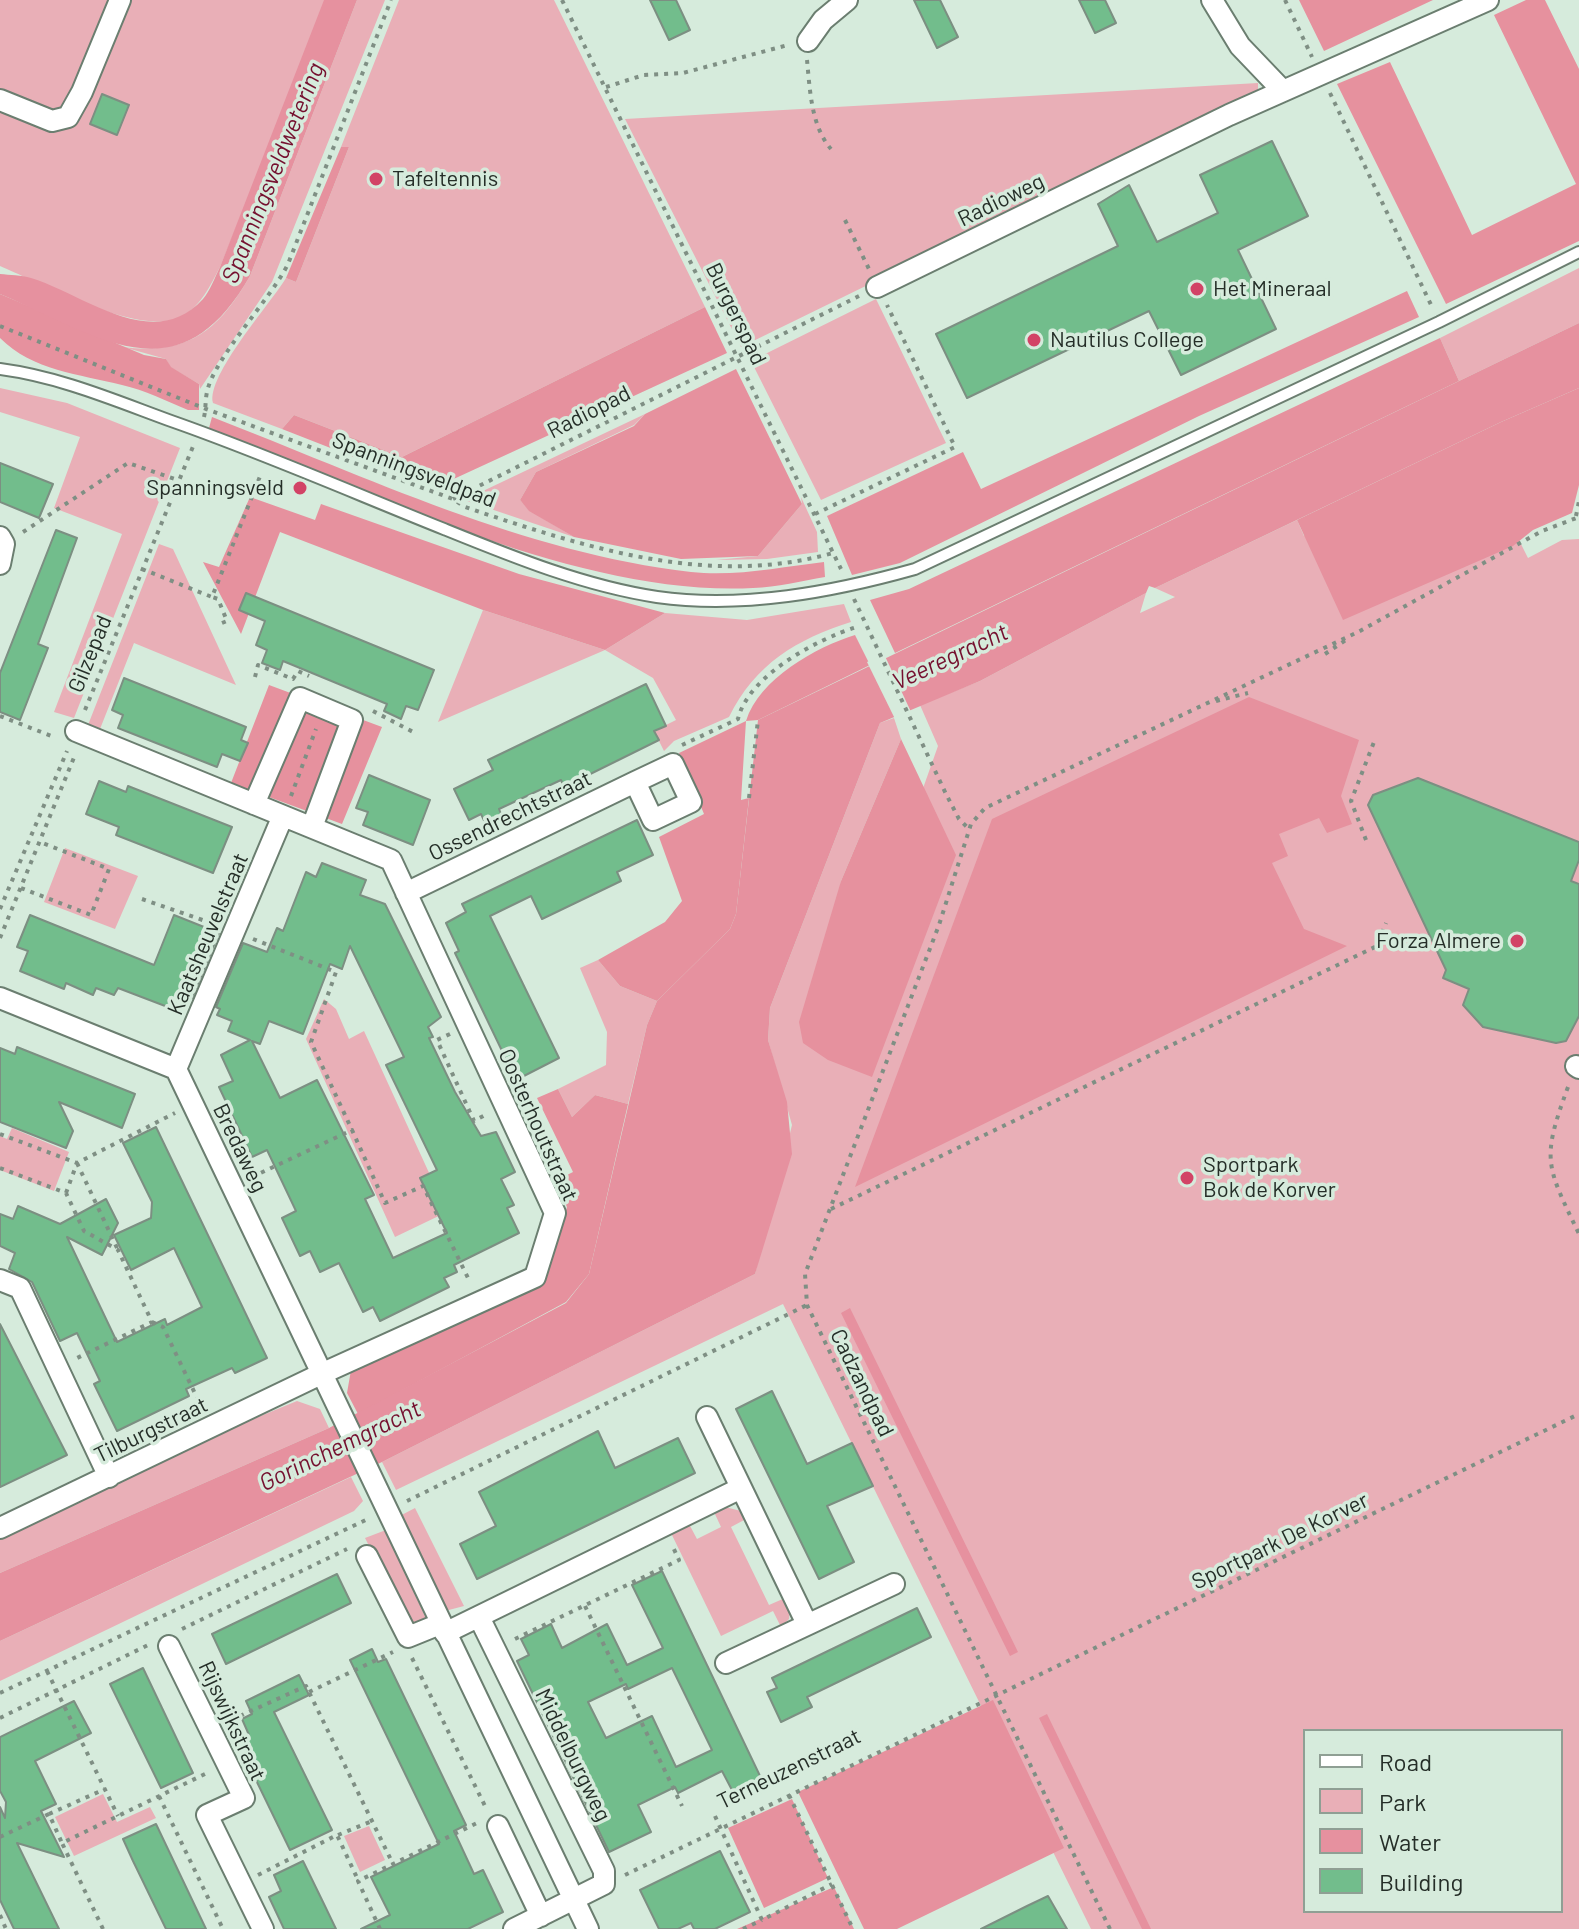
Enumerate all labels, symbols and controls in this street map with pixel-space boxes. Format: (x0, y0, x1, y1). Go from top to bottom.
water label: Spanningsveldwetering (216, 59, 330, 287)
place label: Tafeltennis (392, 166, 498, 192)
street label: Radioweg (953, 168, 1049, 232)
marker: Tafeltennis (367, 170, 385, 188)
street label: Burgerspad (700, 259, 772, 369)
place label: Het Mineraal (1213, 276, 1332, 302)
marker: Het Mineraal (1188, 280, 1206, 298)
place label: Nautilus College (1050, 327, 1204, 353)
marker: Nautilus College (1025, 331, 1043, 349)
street label: Radiopad (543, 380, 635, 444)
street label: Spanningsveldpad (328, 427, 500, 513)
place label: Spanningsveld (146, 475, 284, 501)
marker: Spanningsveld (291, 479, 309, 497)
street label: Gilzepad (63, 611, 117, 697)
water label: Veeregracht (887, 618, 1013, 696)
street label: Ossendrechtstraat (424, 765, 596, 867)
street label: Kaatsheuvelstraat (162, 849, 254, 1019)
place label: Forza Almere (1376, 928, 1501, 954)
marker: Forza Almere (1508, 932, 1526, 950)
street label: Oosterhoutstraat (493, 1045, 583, 1205)
street label: Bredaweg (207, 1099, 273, 1197)
place label: Sportpark Bok de Korver (1203, 1152, 1336, 1204)
marker: Sportpark Bok de Korver (1178, 1169, 1196, 1187)
street label: Cadzandpad (825, 1325, 899, 1441)
street label: Tilburgstraat (90, 1391, 212, 1469)
water label: Gorinchemgracht (254, 1394, 426, 1498)
street label: Sportpark De Korver (1187, 1487, 1373, 1595)
street label: Rijswijkstraat (193, 1657, 271, 1785)
street label: Middelburgweg (529, 1684, 617, 1826)
street label: Terneuzenstraat (713, 1723, 865, 1815)
legend (1303, 1729, 1563, 1913)
text: Road (1379, 1747, 1432, 1776)
text: Park (1379, 1787, 1426, 1816)
text: Water (1379, 1827, 1441, 1856)
text: Building (1379, 1867, 1463, 1896)

